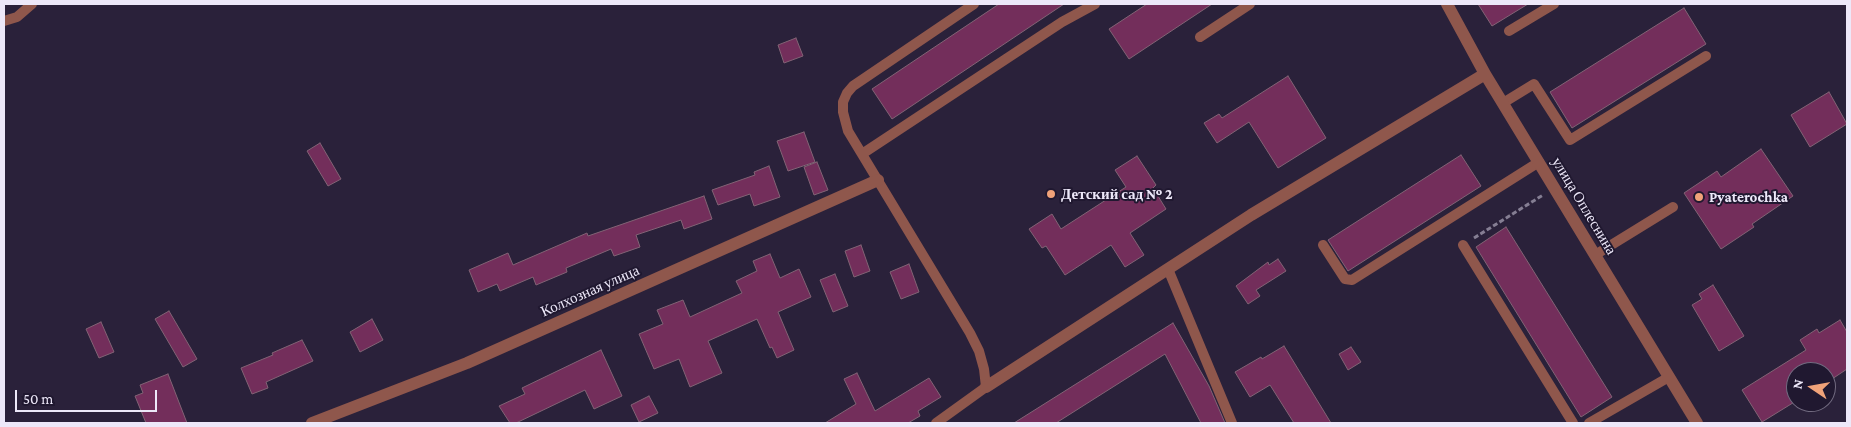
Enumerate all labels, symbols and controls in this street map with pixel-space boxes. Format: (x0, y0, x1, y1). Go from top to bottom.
street label: улица Оплеснина (1548, 154, 1620, 258)
place label: Детский сад № 2 (1061, 185, 1173, 203)
marker: Детский сад № 2 (1045, 188, 1057, 200)
place label: Pyaterochka (1709, 188, 1788, 206)
marker: Pyaterochka (1693, 191, 1705, 203)
street label: Колхозная улица (538, 261, 642, 321)
north arrow (1786, 362, 1836, 412)
text: N (1788, 378, 1806, 390)
scale bar (18, 380, 160, 412)
text: 50 m (23, 391, 53, 407)

